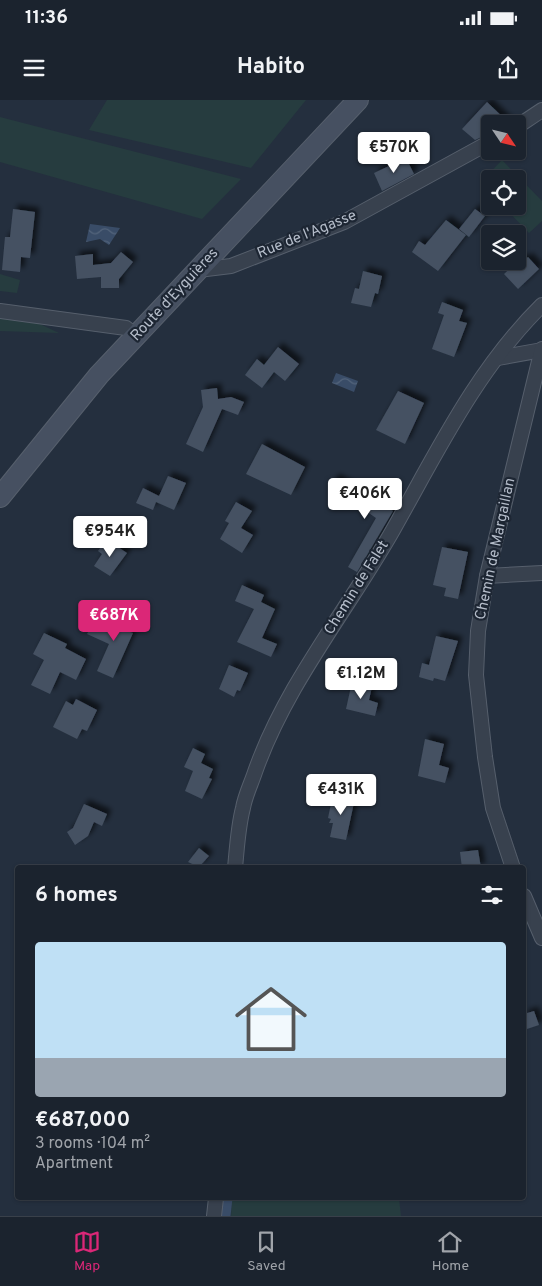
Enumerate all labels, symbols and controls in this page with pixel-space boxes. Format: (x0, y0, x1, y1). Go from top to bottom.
text: 11:36 (25, 6, 68, 30)
icon: menu (20, 54, 48, 82)
text: Habito (237, 54, 305, 81)
icon: share (494, 54, 522, 82)
north arrow (481, 115, 526, 160)
map controls (481, 115, 526, 270)
pin: €570K (359, 132, 429, 174)
text: €570K (369, 138, 419, 158)
button: locate (481, 170, 526, 215)
street label: Rue de l'Agasse (255, 206, 359, 264)
button: layers (481, 225, 526, 270)
street label: Route d'Eyguières (127, 244, 223, 346)
street label: Chemin de Margaillan (472, 476, 520, 622)
pin: €406K (330, 478, 400, 520)
text: €406K (339, 484, 391, 504)
pin: €954K (75, 516, 145, 558)
text: €954K (84, 522, 136, 542)
street label: Chemin de Falet (320, 537, 394, 639)
pin: €687K (79, 600, 149, 642)
text: €687K (89, 606, 139, 626)
pin: €1.12M (320, 658, 402, 700)
text: €1.12M (336, 664, 386, 684)
pin: €431K (306, 774, 376, 816)
text: €431K (317, 780, 365, 800)
icon: filters (478, 881, 506, 909)
text: 6 homes (35, 882, 118, 909)
icon: home (226, 974, 316, 1064)
text: €687,000 (35, 1107, 130, 1134)
text: 3 rooms · 104 m² (35, 1134, 150, 1154)
text: Apartment (35, 1154, 113, 1174)
tab: Map (73, 1228, 101, 1275)
tab: Saved (247, 1228, 286, 1275)
tab: Home (432, 1228, 469, 1275)

